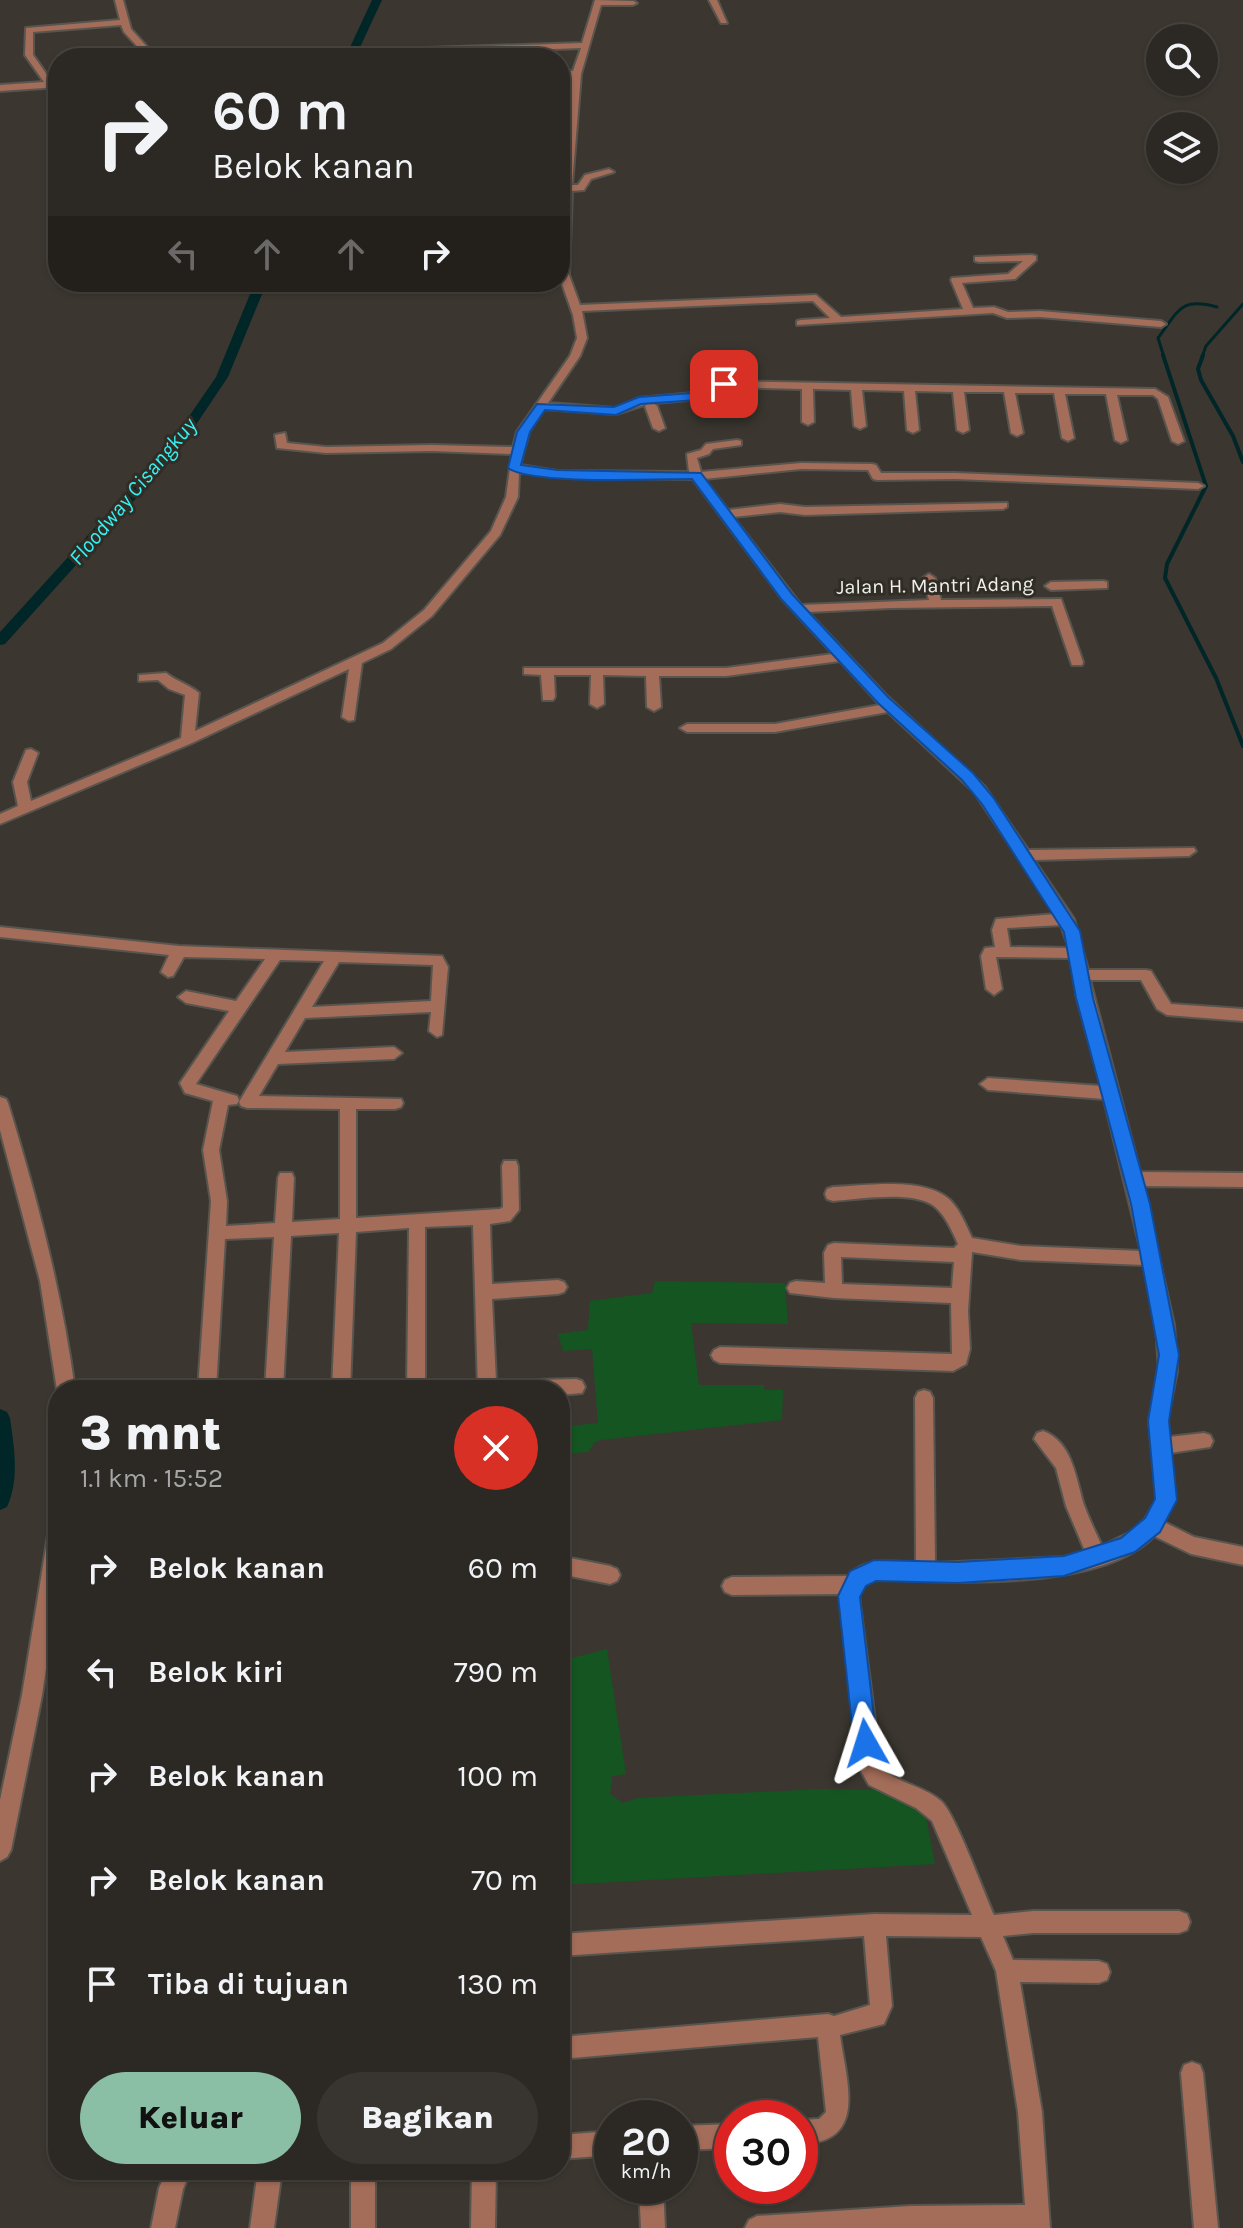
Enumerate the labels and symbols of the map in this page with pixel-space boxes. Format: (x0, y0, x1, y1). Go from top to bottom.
pin (690, 350, 758, 418)
water label: Floodway Cisangkuy (64, 412, 203, 571)
street label: Jalan H. Mantri Adang (836, 572, 1034, 599)
position arrow (824, 1701, 908, 1785)
speed limit sign: 30 (714, 2100, 818, 2204)

